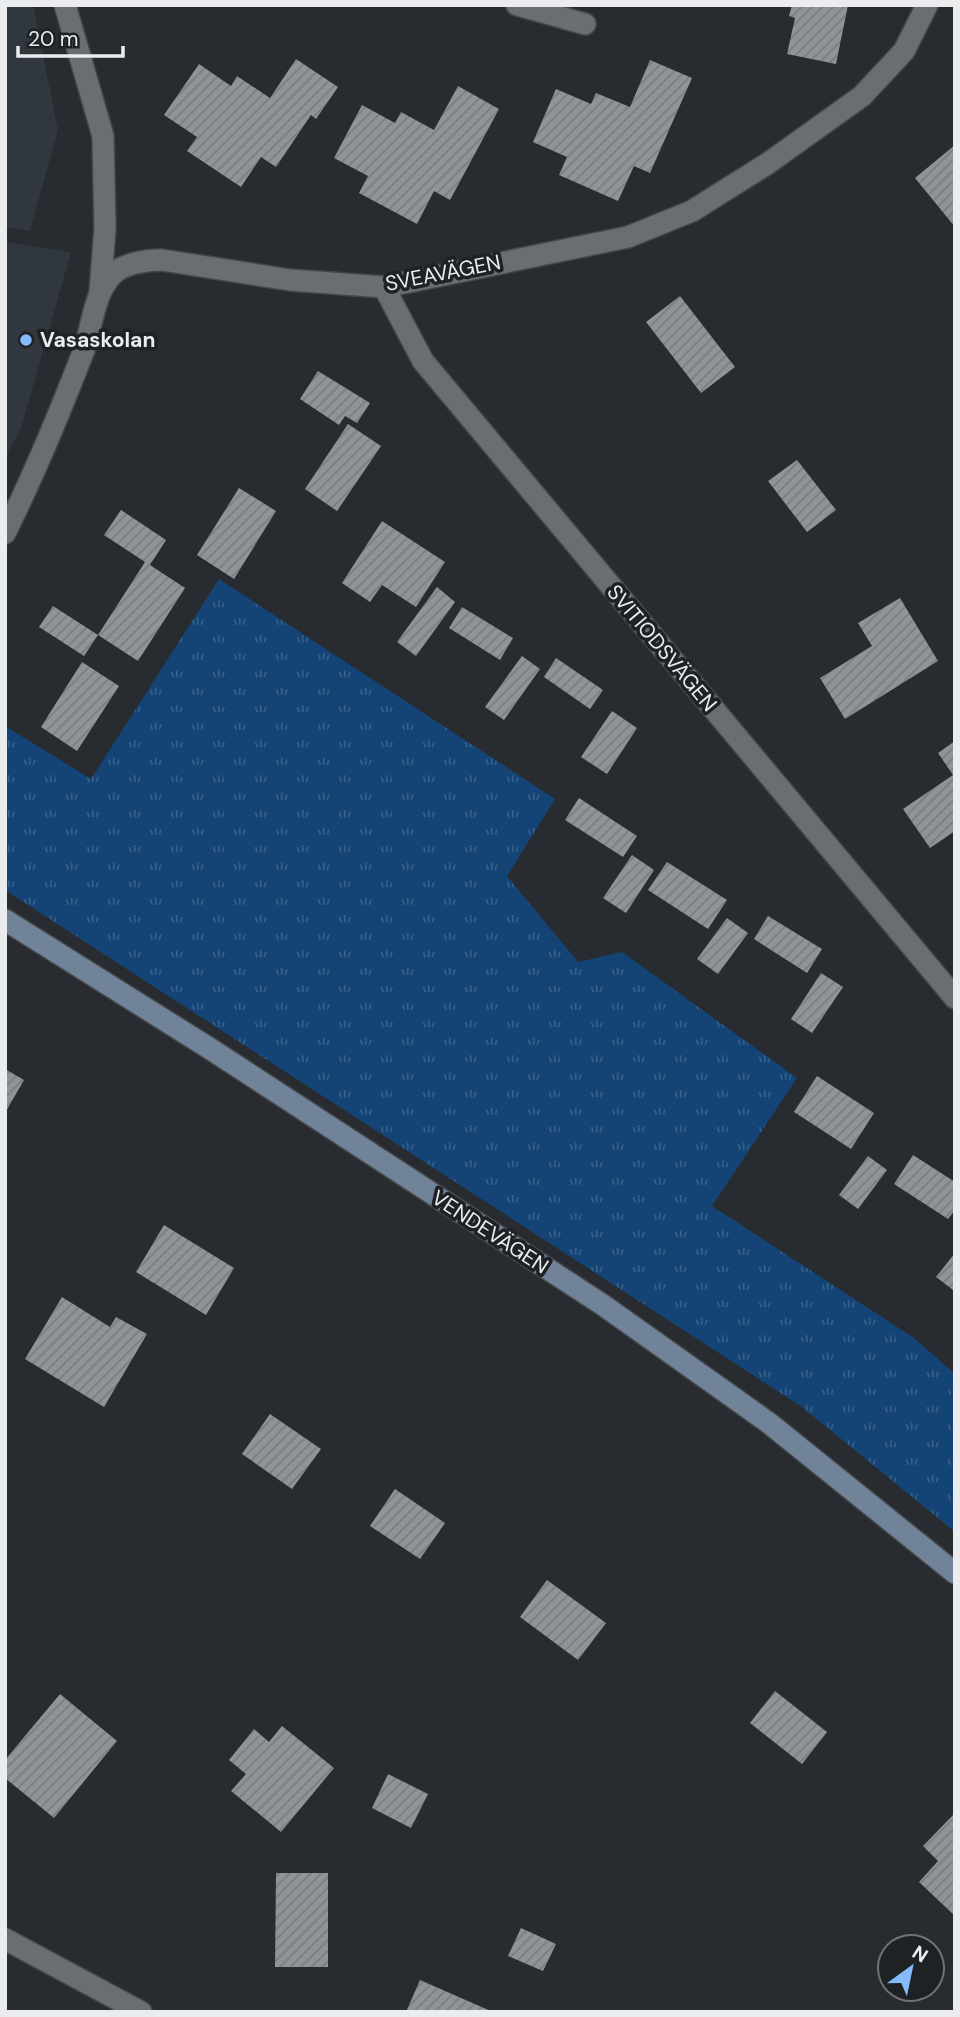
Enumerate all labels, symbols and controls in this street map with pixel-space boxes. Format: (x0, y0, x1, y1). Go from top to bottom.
scale bar (18, 14, 122, 58)
text: 20 m (28, 25, 79, 53)
street label: SVEAVÄGEN (383, 248, 503, 298)
place label: Vasaskolan (40, 326, 155, 354)
marker: Vasaskolan (18, 332, 34, 348)
street label: SVITIODSVÄGEN (601, 579, 723, 717)
street label: VENDEVÄGEN (426, 1184, 554, 1280)
north arrow (876, 1933, 946, 2003)
text: N (907, 1940, 933, 1968)

